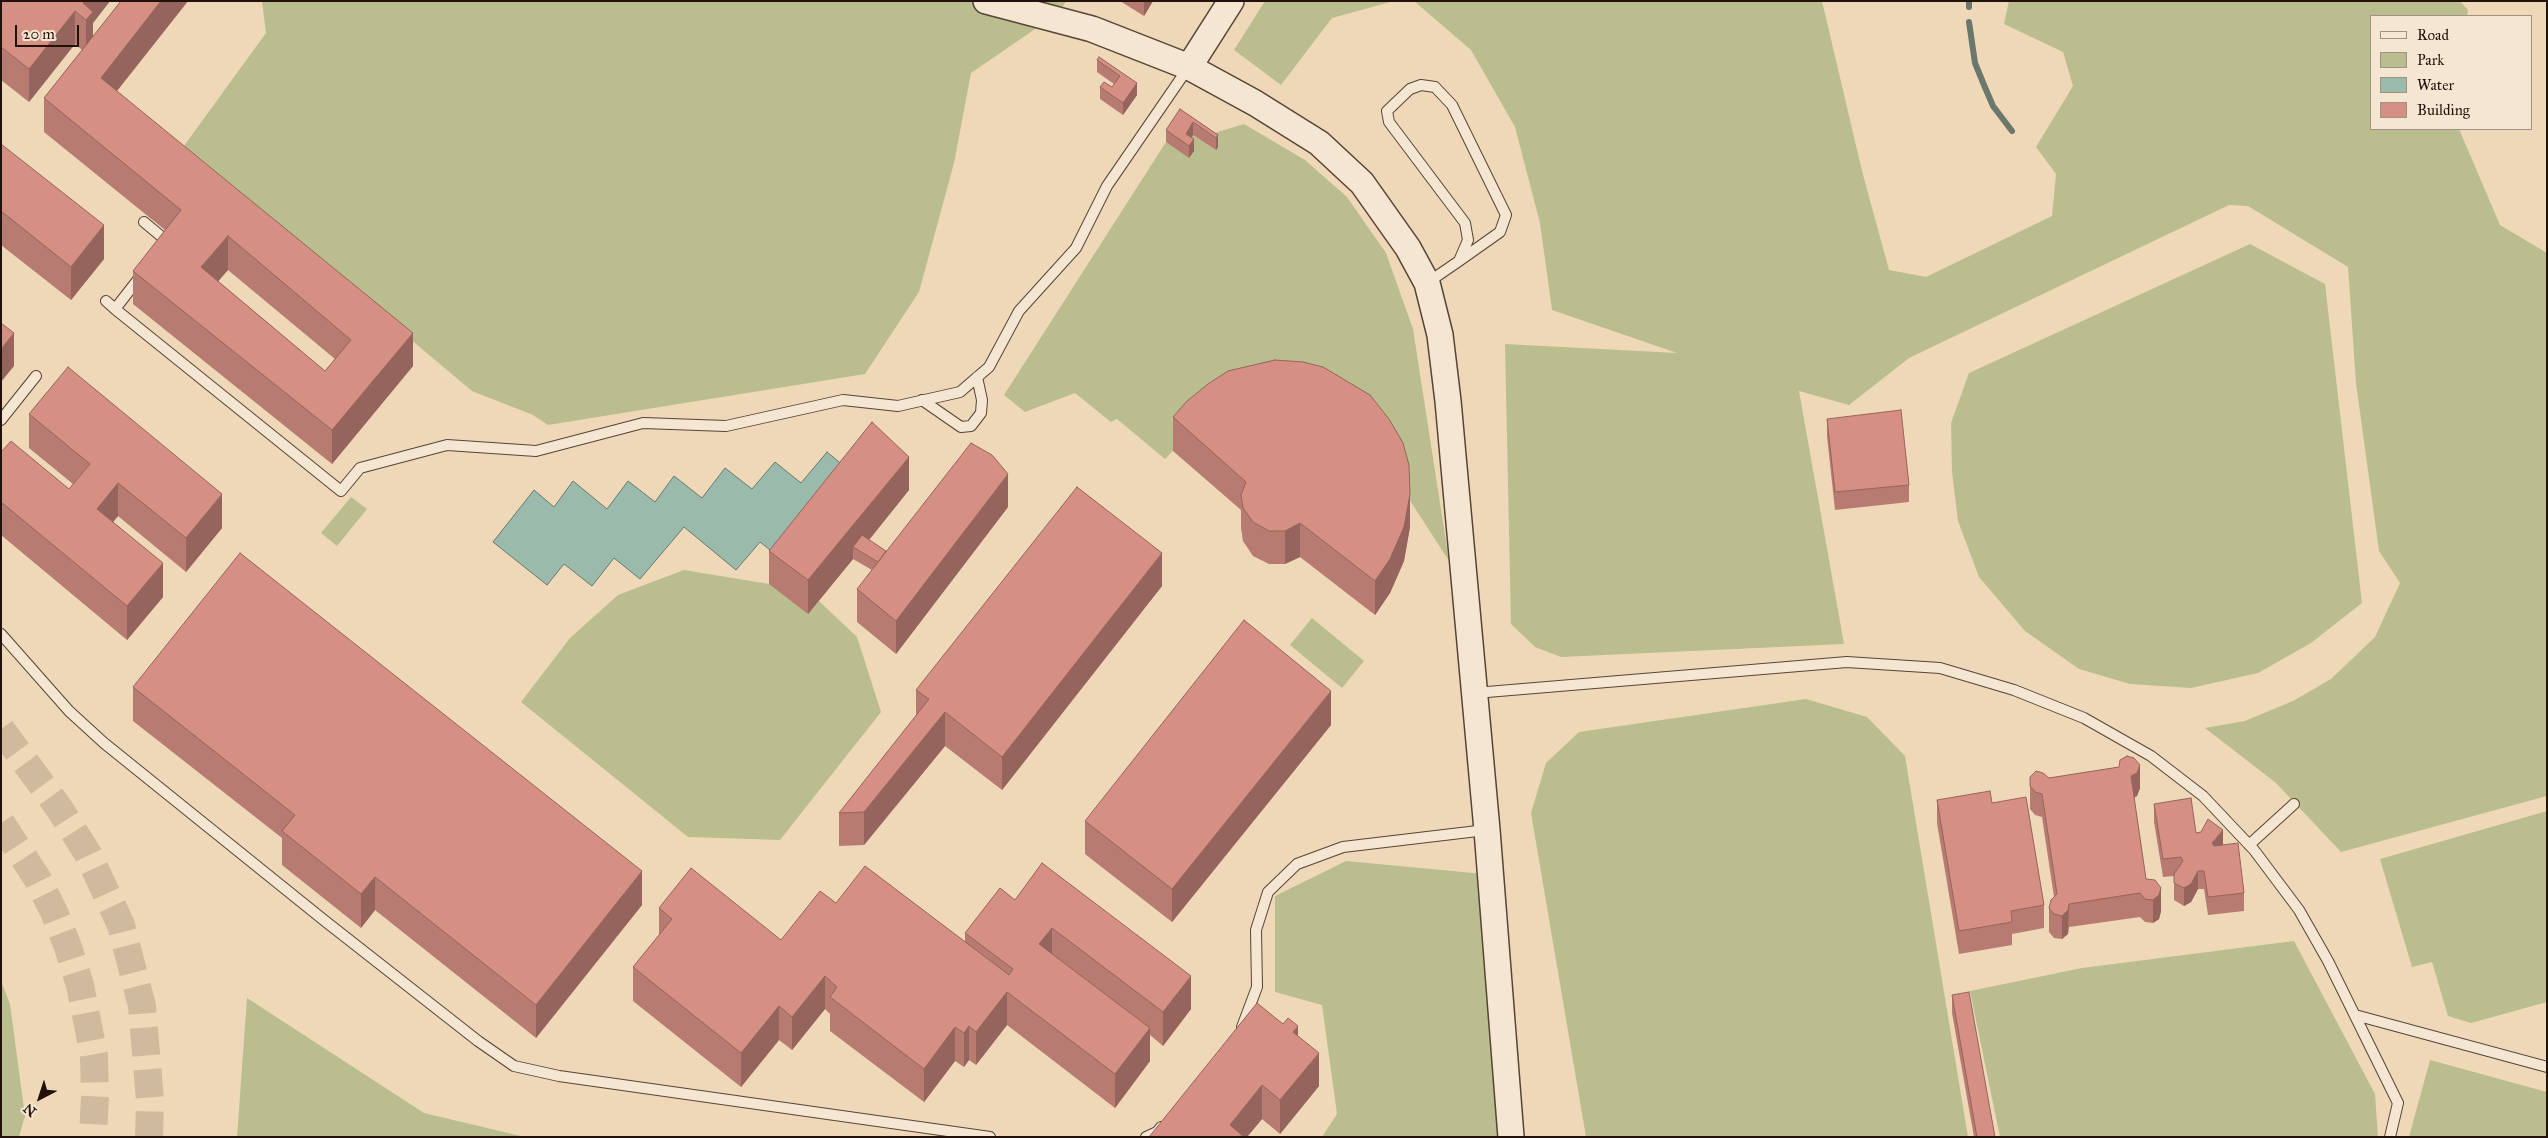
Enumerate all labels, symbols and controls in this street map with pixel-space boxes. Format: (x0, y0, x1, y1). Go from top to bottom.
scale bar (18, 15, 81, 47)
legend (2370, 15, 2533, 130)
text: 20 m (23, 25, 55, 43)
text: Road (2417, 26, 2449, 44)
text: Park (2417, 51, 2444, 69)
text: Water (2417, 76, 2454, 94)
text: Building (2417, 101, 2470, 119)
north arrow (15, 1073, 65, 1123)
text: N (20, 1100, 40, 1120)

